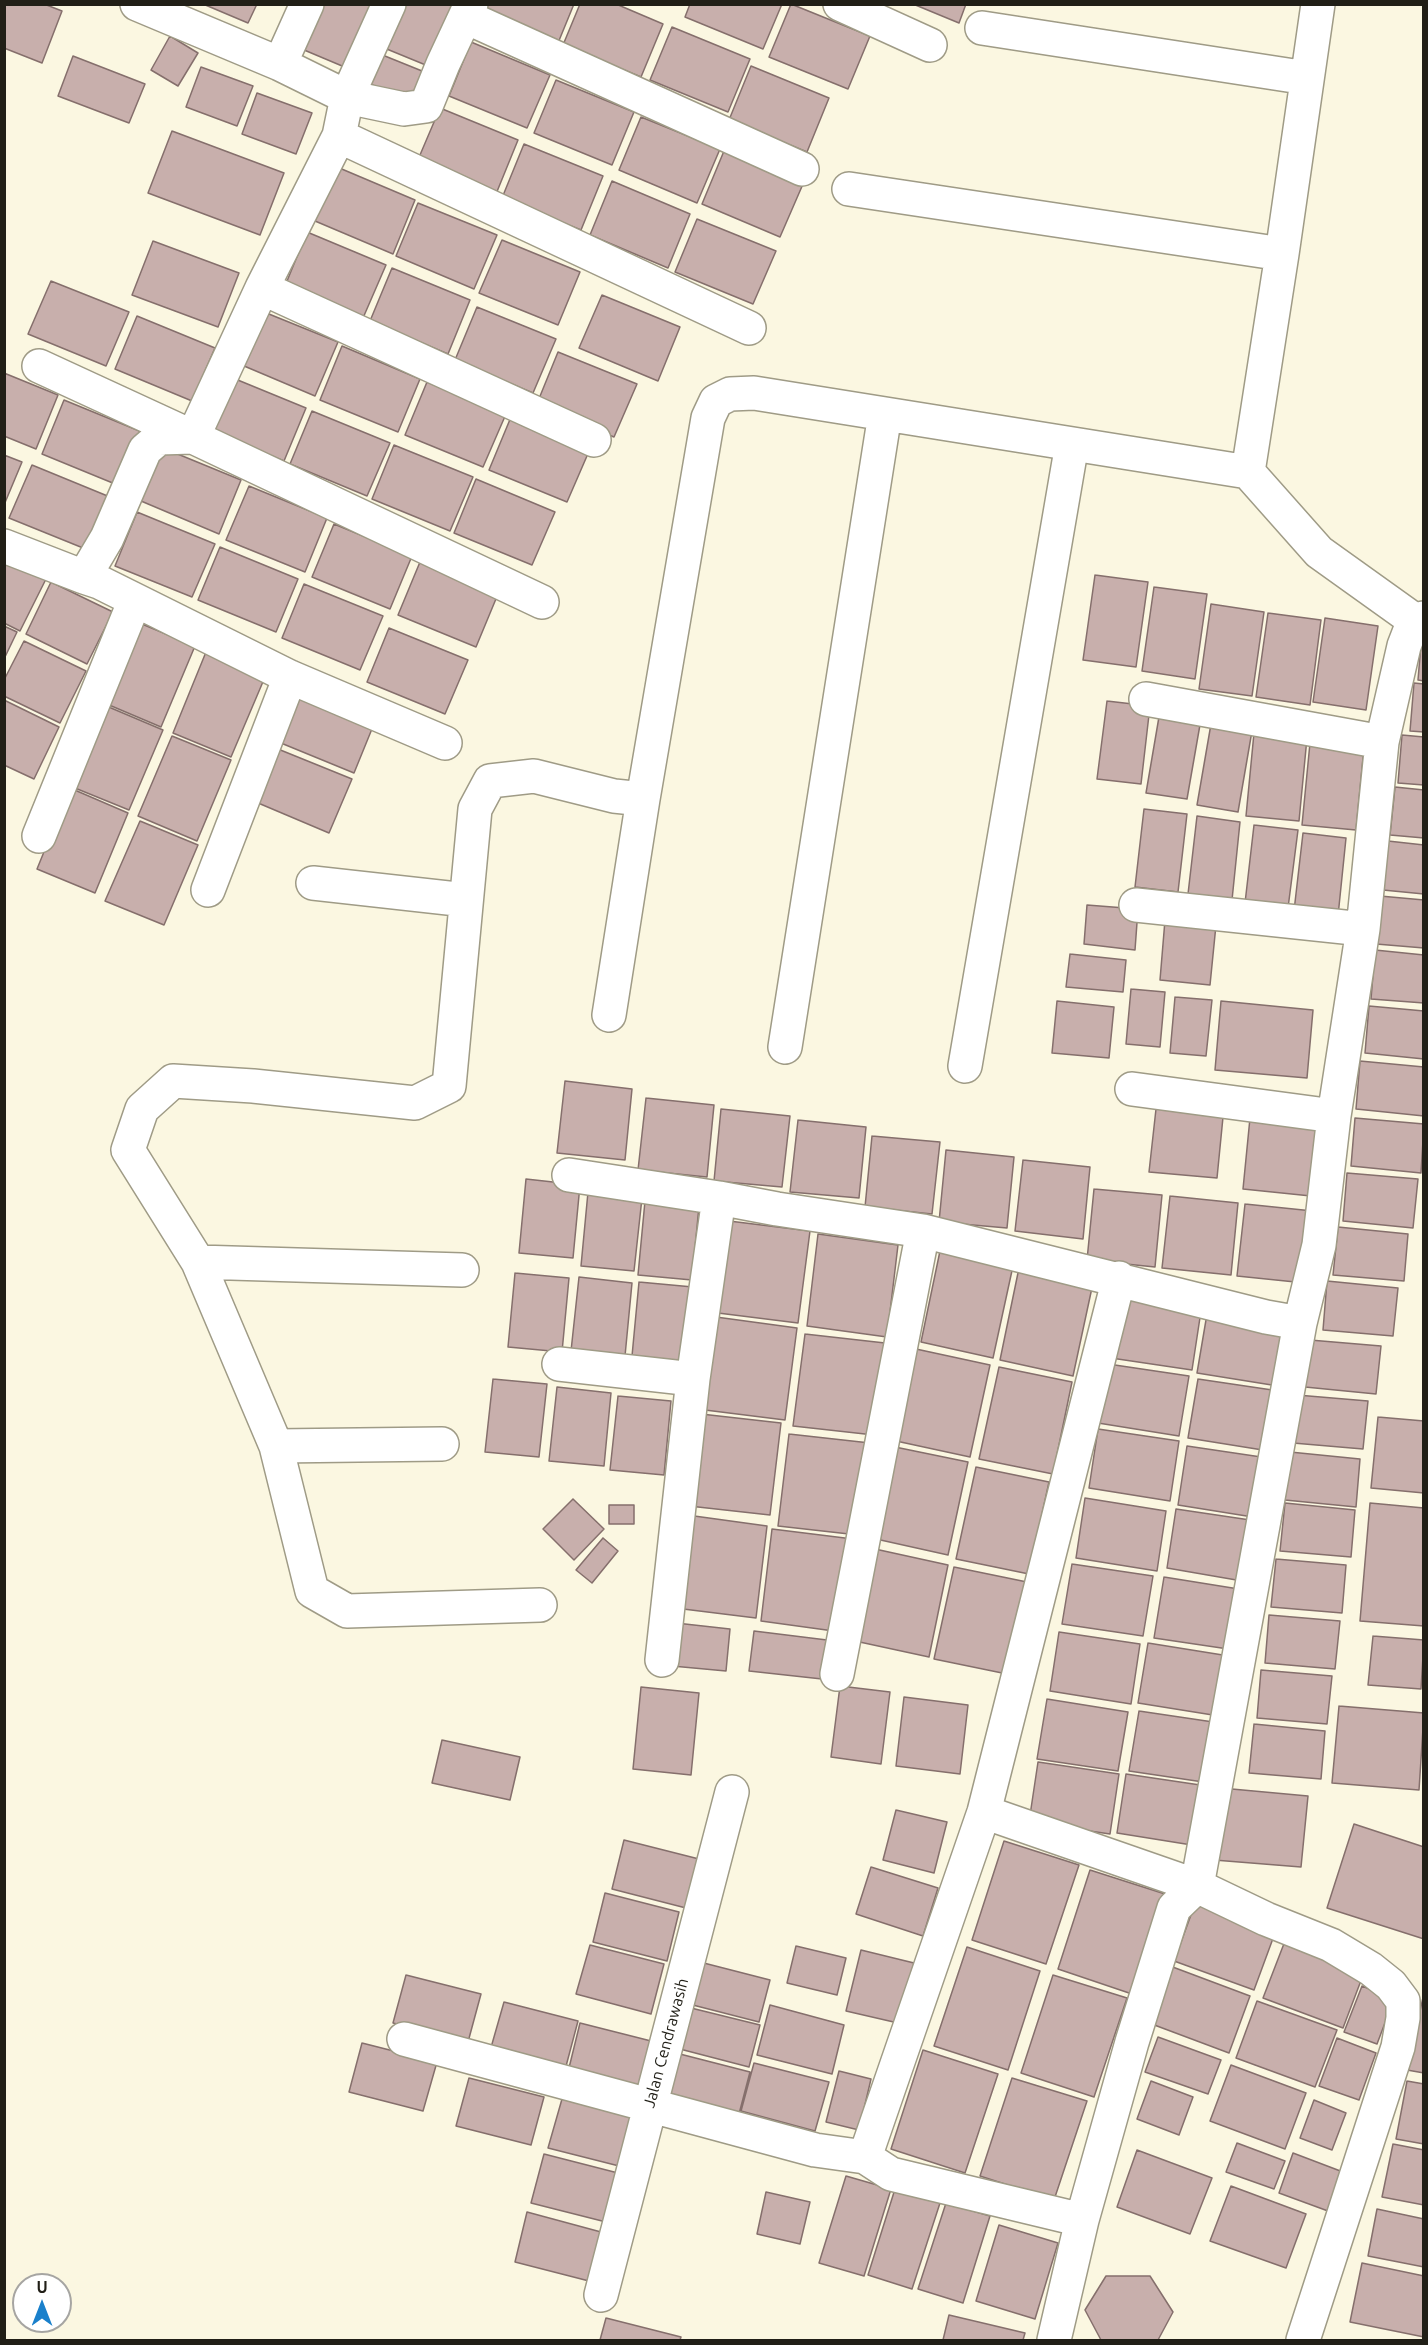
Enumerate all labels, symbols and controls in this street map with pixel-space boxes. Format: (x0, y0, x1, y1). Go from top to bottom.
street label: Jalan Cendrawasih (639, 1976, 693, 2110)
north arrow (12, 2273, 72, 2333)
text: U (36, 2278, 48, 2296)

